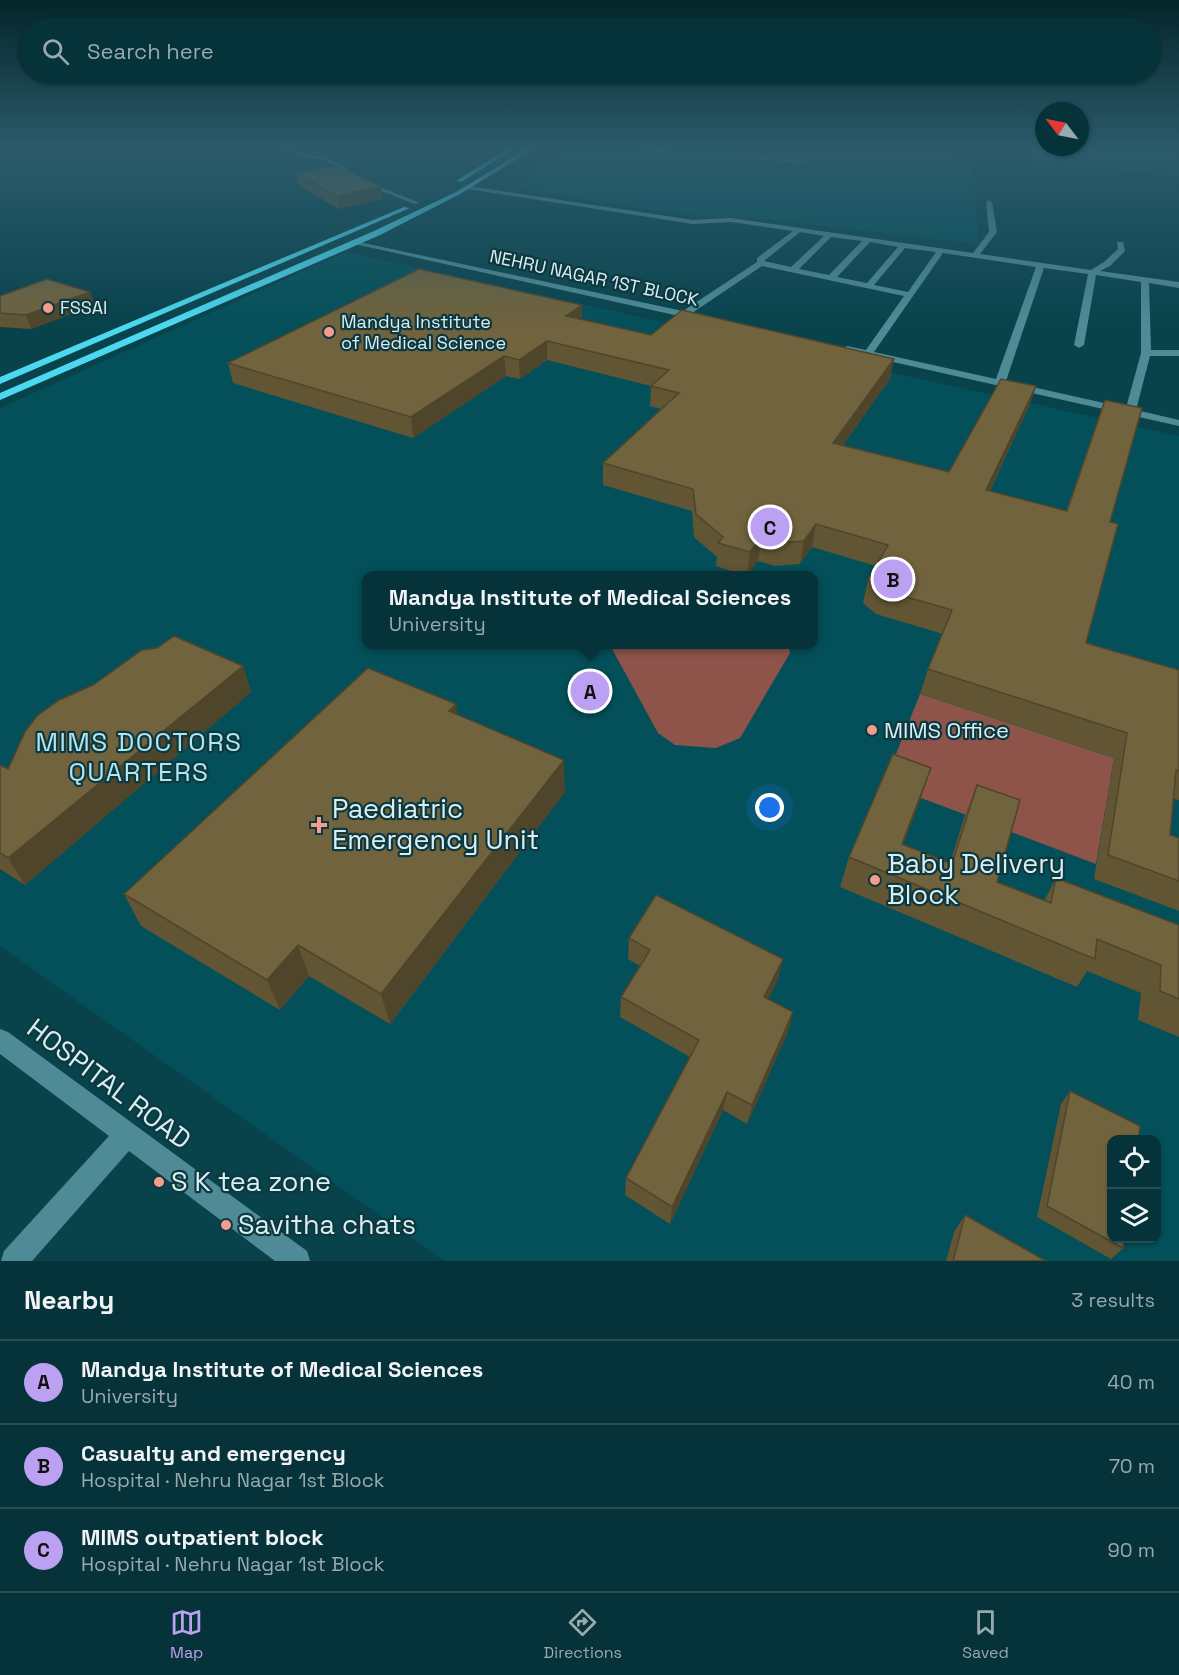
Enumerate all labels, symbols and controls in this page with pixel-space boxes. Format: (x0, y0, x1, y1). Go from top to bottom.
search box (18, 18, 1161, 84)
icon: search (39, 35, 72, 68)
text: Search here (87, 37, 214, 65)
north arrow (1035, 102, 1089, 156)
street label: NEHRU NAGAR 1ST BLOCK (488, 244, 701, 311)
place label: FSSAI (60, 296, 107, 319)
marker: FSSAI (41, 301, 55, 315)
place label: Mandya Institute of Medical Science (341, 310, 506, 354)
marker: Mandya Institute of Medical Science (322, 325, 336, 339)
pin: C (750, 504, 790, 550)
pin: B (874, 556, 912, 602)
popup (362, 571, 818, 649)
text: Mandya Institute of Medical Sciences (389, 583, 791, 611)
text: University (389, 611, 486, 637)
pin: A (570, 668, 610, 714)
place label: MIMS Office (884, 716, 1009, 744)
marker: MIMS Office (865, 723, 879, 737)
district label: MIMS DOCTORS QUARTERS (35, 725, 243, 789)
place label: Paediatric Emergency Unit (332, 791, 539, 857)
your location (755, 793, 784, 822)
marker: Paediatric Emergency Unit (310, 816, 328, 834)
place label: Baby Delivery Block (887, 846, 1065, 912)
marker: Baby Delivery Block (868, 873, 882, 887)
street label: HOSPITAL ROAD (20, 1010, 198, 1157)
map controls (1107, 1135, 1161, 1243)
button: locate (1107, 1135, 1161, 1189)
place label: S K tea zone (171, 1164, 331, 1199)
marker: S K tea zone (152, 1175, 166, 1189)
button: layers (1107, 1189, 1161, 1243)
place label: Savitha chats (238, 1207, 416, 1242)
marker: Savitha chats (219, 1218, 233, 1232)
text: Nearby (24, 1283, 114, 1317)
text: 3 results (1071, 1287, 1155, 1313)
text: Mandya Institute of Medical Sciences (81, 1355, 483, 1383)
text: A (37, 1369, 50, 1395)
text: 40 m (1107, 1369, 1155, 1395)
text: University (81, 1383, 178, 1409)
text: Casualty and emergency (81, 1439, 346, 1467)
text: B (37, 1453, 50, 1479)
text: 70 m (1109, 1453, 1155, 1479)
text: Hospital · Nehru Nagar 1st Block (81, 1467, 384, 1493)
text: MIMS outpatient block (81, 1523, 324, 1551)
text: C (37, 1537, 50, 1563)
text: 90 m (1108, 1537, 1155, 1563)
text: Hospital · Nehru Nagar 1st Block (81, 1551, 384, 1577)
tab: Map (170, 1606, 203, 1663)
tab: Directions (544, 1606, 622, 1663)
tab: Saved (962, 1606, 1009, 1663)

